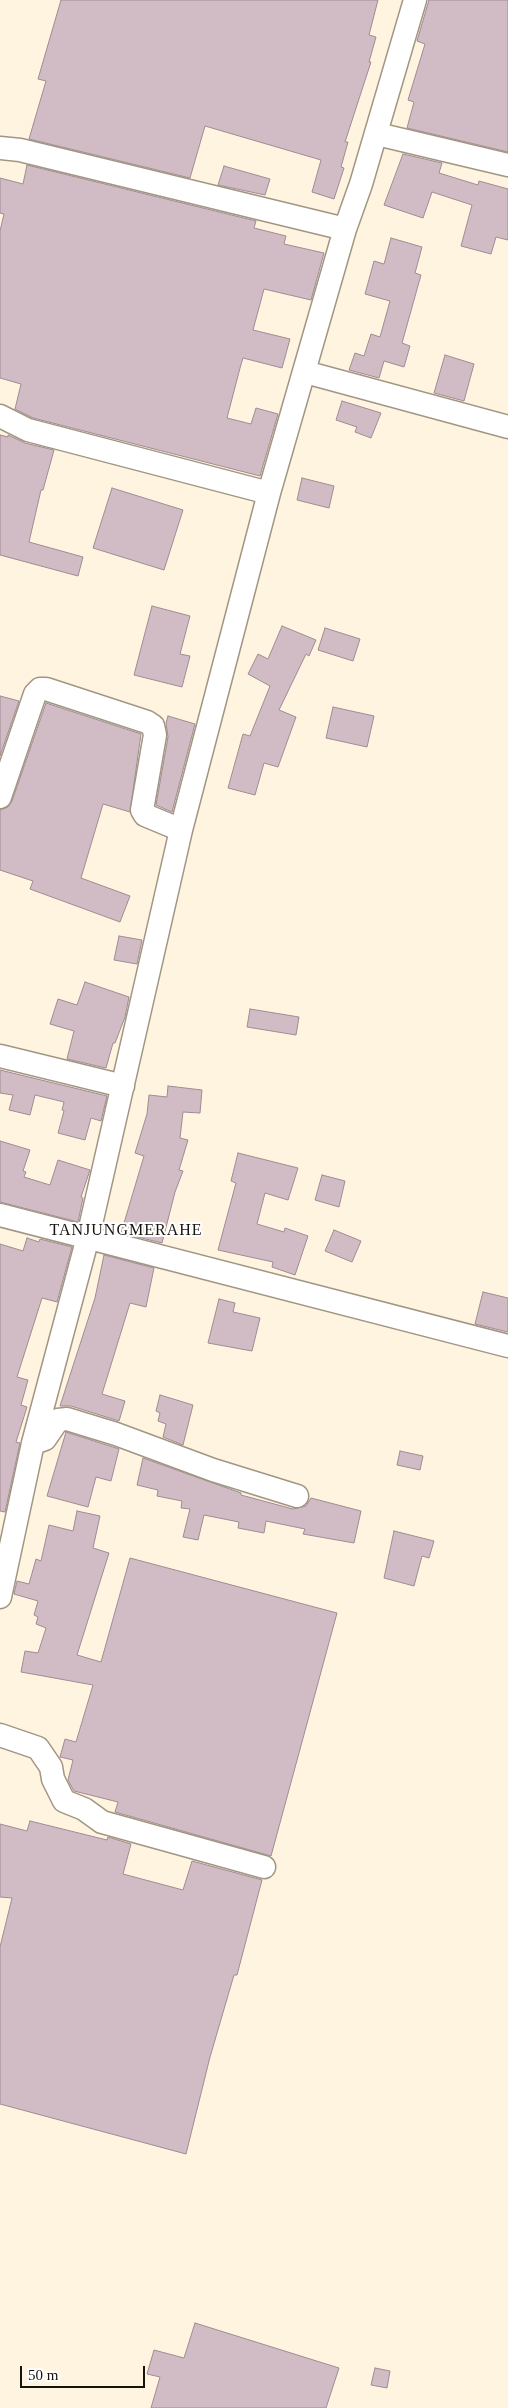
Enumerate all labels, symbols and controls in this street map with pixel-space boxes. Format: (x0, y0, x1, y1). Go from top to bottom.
district label: TANJUNGMERAHE (48, 1221, 204, 1241)
scale bar (22, 2356, 148, 2388)
text: 50 m (28, 2367, 58, 2383)

